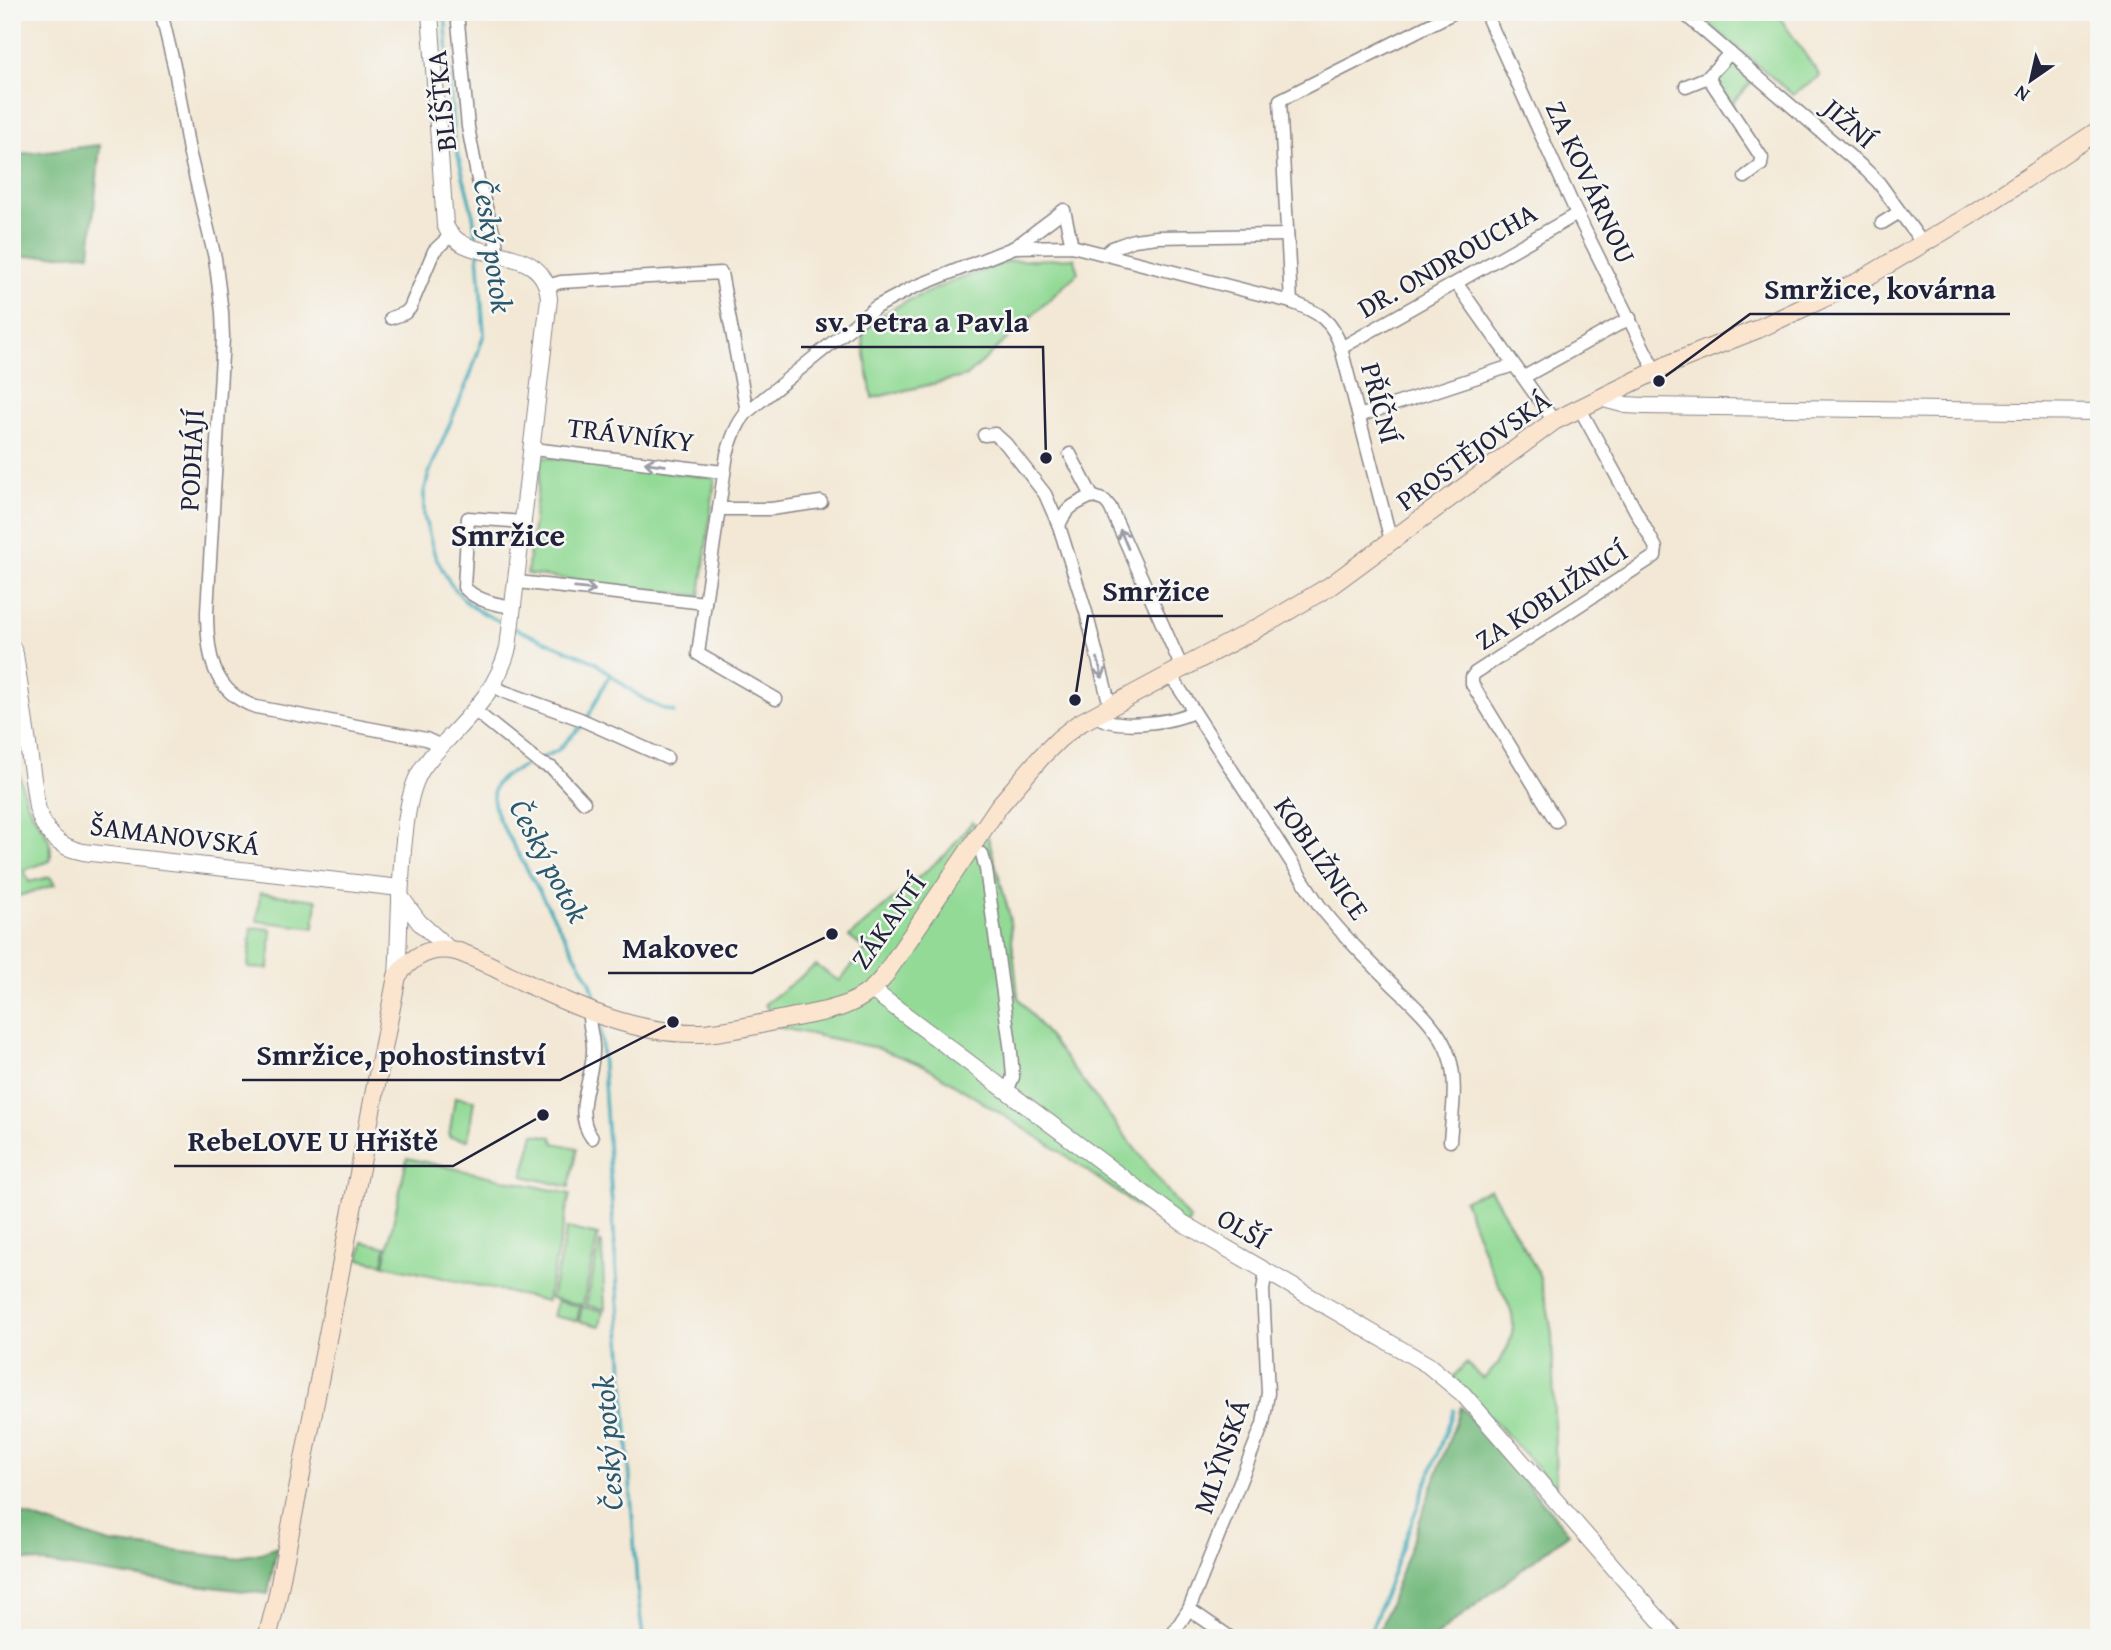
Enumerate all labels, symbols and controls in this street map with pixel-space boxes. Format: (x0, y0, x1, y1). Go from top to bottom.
north arrow (1996, 46, 2066, 116)
street label: BLÍŠŤKA (415, 49, 466, 153)
text: N (2008, 79, 2035, 109)
street label: JIŽNÍ (1812, 86, 1886, 158)
street label: ZA KOVÁRNOU (1536, 94, 1647, 270)
water label: Český potok (463, 176, 525, 316)
street label: DR. ONDROUCHA (1350, 192, 1544, 328)
callout: Smržice, kovárna (1750, 263, 2010, 314)
text: Smržice, kovárna (1764, 266, 1997, 310)
callout: sv. Petra a Pavla (801, 296, 1043, 347)
text: sv. Petra a Pavla (815, 299, 1030, 343)
street label: PŘÍČNÍ (1351, 358, 1412, 448)
street label: PROSTĚJOVSKÁ (1387, 379, 1559, 520)
street label: TRÁVNÍKY (565, 405, 697, 462)
street label: PODHÁJÍ (167, 408, 214, 512)
one-way arrow (644, 457, 667, 470)
district label: Smržice (451, 511, 565, 558)
one-way arrow (1116, 529, 1129, 550)
street label: ZA KOBLIŽNICÍ (1466, 530, 1635, 659)
callout: Smržice (1088, 565, 1223, 616)
text: Smržice (1102, 568, 1210, 612)
one-way arrow (574, 583, 596, 596)
one-way arrow (1094, 657, 1107, 679)
street label: KOBLIŽNICE (1265, 788, 1380, 928)
water label: Český potok (499, 791, 601, 931)
street label: ŠAMANOVSKÁ (88, 804, 262, 865)
street label: ZÁKANTÍ (840, 864, 936, 977)
callout: Makovec (608, 922, 752, 973)
text: Makovec (622, 925, 738, 969)
callout: Smržice, pohostinství (242, 1029, 560, 1080)
text: Smržice, pohostinství (256, 1032, 546, 1076)
callout: RebeLOVE U Hřiště (174, 1115, 453, 1166)
text: RebeLOVE U Hřiště (188, 1118, 438, 1162)
street label: OLŠÍ (1210, 1197, 1277, 1259)
water label: Český potok (580, 1374, 634, 1512)
street label: MLÝNSKÁ (1182, 1393, 1259, 1519)

